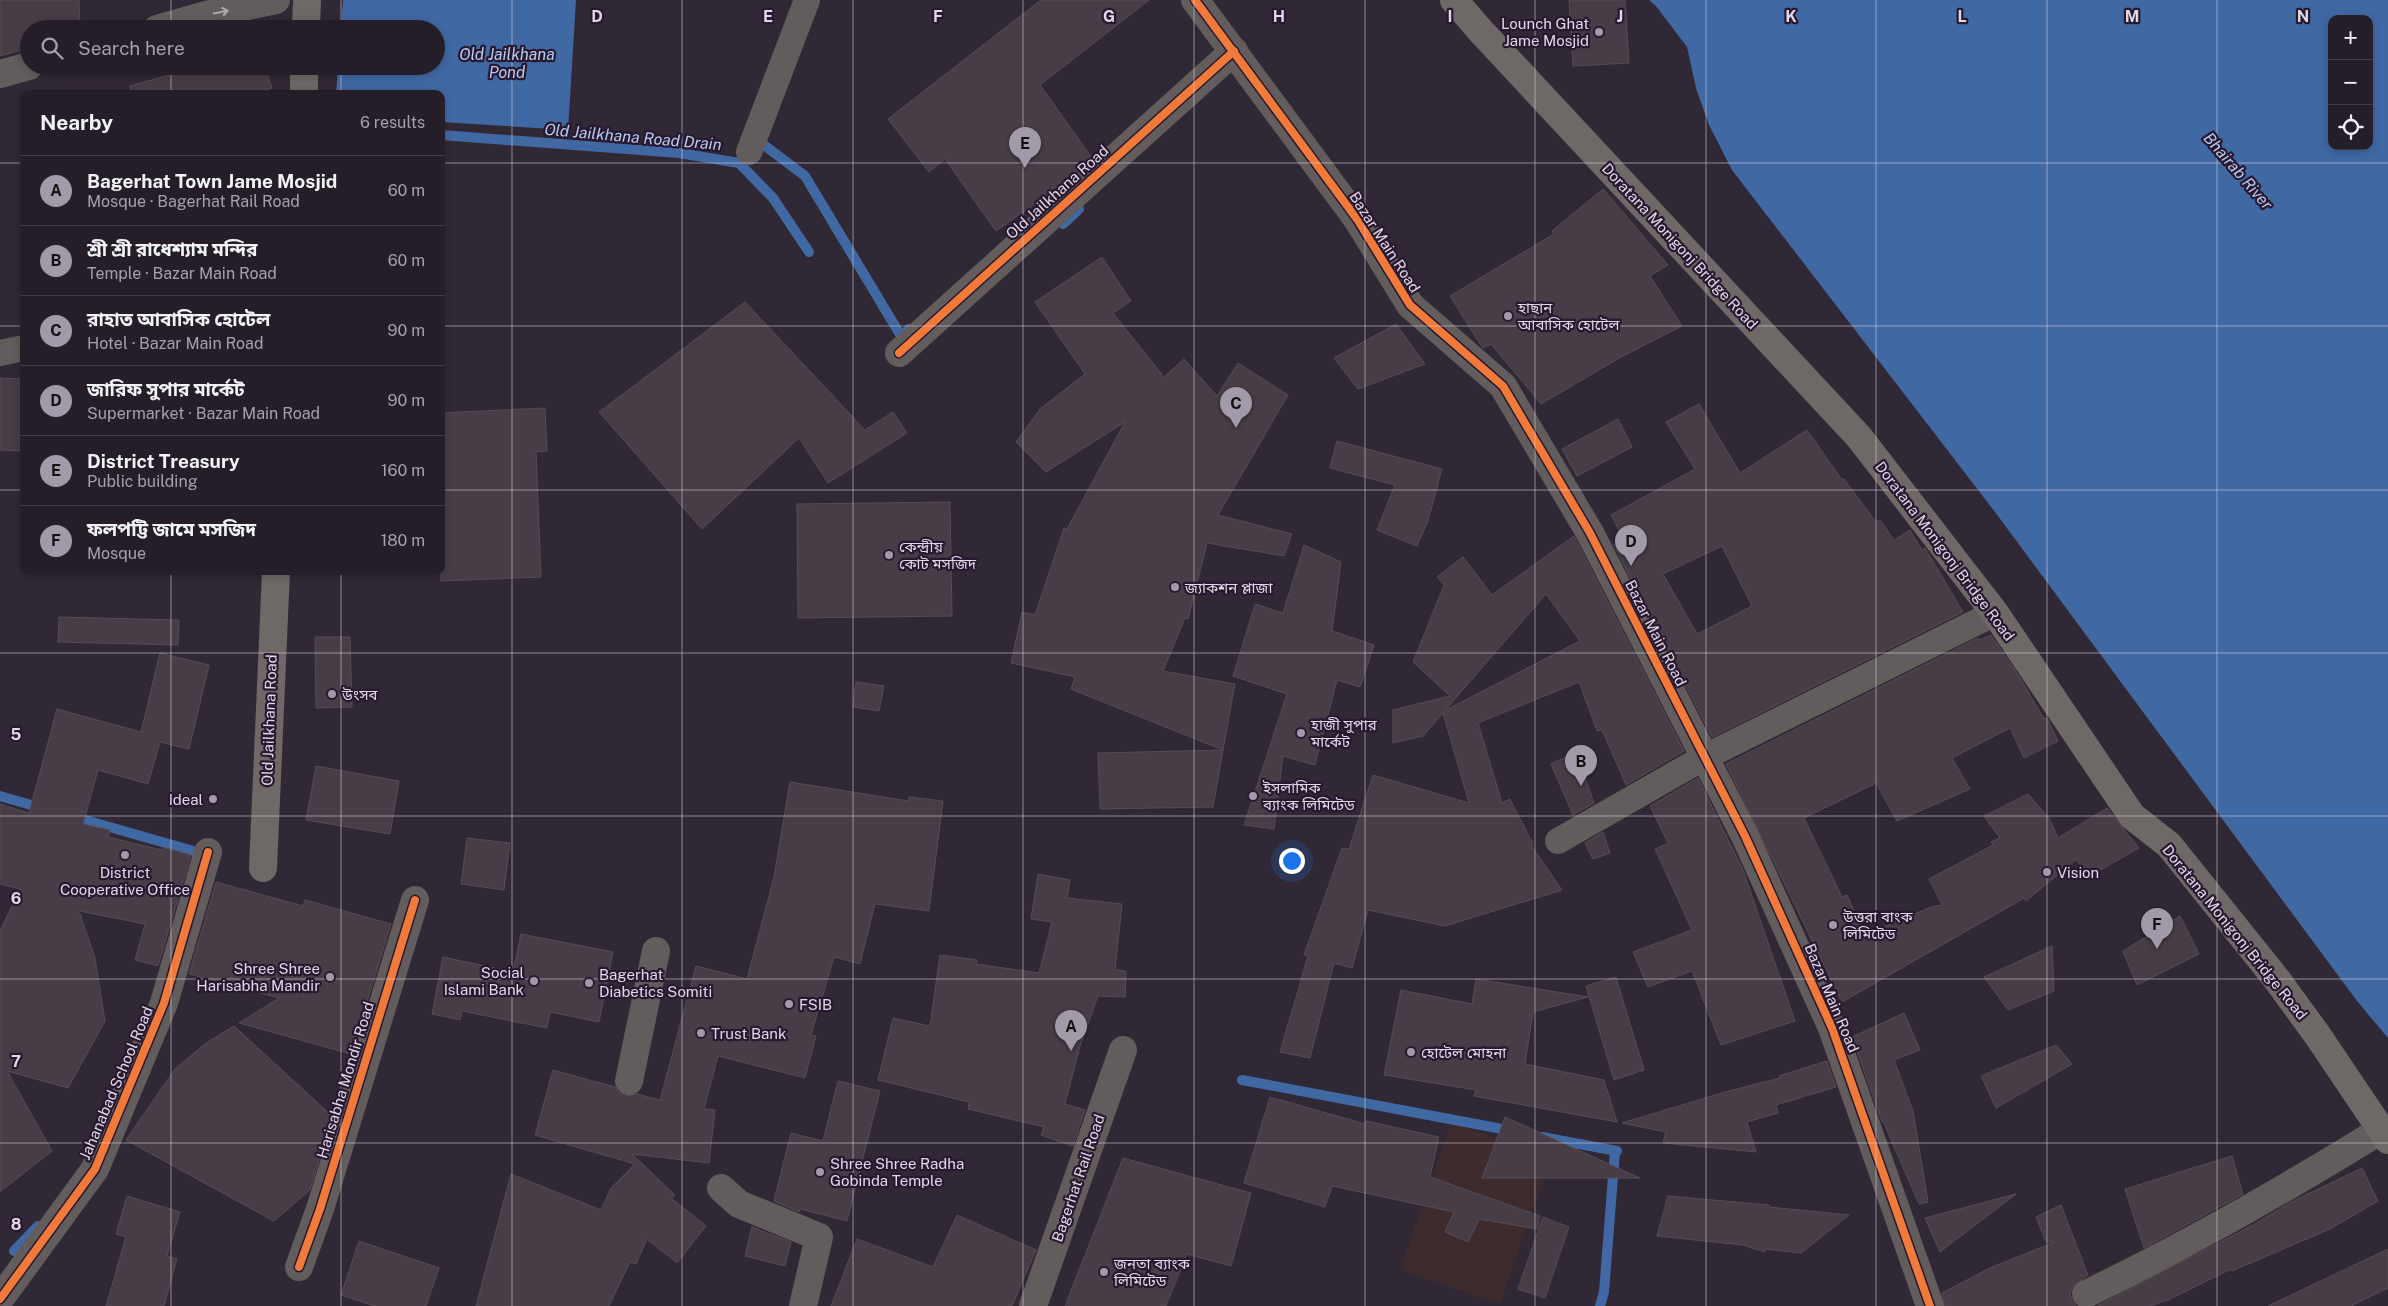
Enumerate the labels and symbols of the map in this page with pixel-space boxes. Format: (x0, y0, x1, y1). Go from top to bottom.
one-way arrow (213, 6, 229, 16)
text: D (591, 7, 603, 26)
text: E (763, 7, 773, 26)
text: F (933, 7, 943, 26)
text: G (1103, 7, 1115, 26)
text: H (1273, 7, 1285, 26)
text: I (1448, 7, 1452, 26)
text: J (1617, 7, 1623, 26)
text: K (1785, 7, 1797, 26)
text: L (1957, 7, 1967, 26)
text: M (2125, 7, 2139, 26)
text: N (2297, 7, 2309, 26)
place label: Lounch Ghat Jame Mosjid (1501, 15, 1589, 49)
marker: Lounch Ghat Jame Mosjid (1593, 26, 1605, 38)
water label: Old Jailkhana Pond (459, 45, 555, 82)
water label: Old Jailkhana Road Drain (544, 120, 722, 154)
pin: E (1009, 127, 1041, 168)
water label: Bhairab River (2199, 129, 2277, 214)
street label: Old Jailkhana Road (1002, 142, 1112, 242)
street label: Doratana Monigonj Bridge Road (1599, 160, 1761, 332)
street label: Bazar Main Road (1346, 188, 1424, 296)
place label: হাছান আবাসিক হোটেল (1517, 299, 1620, 333)
marker: হাছান আবাসিক হোটেল (1502, 310, 1514, 322)
pin: C (1220, 387, 1252, 428)
street label: Doratana Monigonj Bridge Road (1872, 458, 2018, 644)
pin: D (1615, 525, 1647, 566)
place label: কেন্দ্রীয় কোট মসজিদ (899, 538, 977, 572)
marker: কেন্দ্রীয় কোট মসজিদ (883, 549, 895, 561)
street label: Bazar Main Road (1622, 577, 1690, 689)
place label: জ্যাকশন প্লাজা (1184, 579, 1273, 596)
marker: জ্যাকশন প্লাজা (1169, 581, 1181, 593)
street label: Old Jailkhana Road (258, 654, 280, 786)
place label: উংসব (341, 686, 379, 703)
marker: উংসব (326, 688, 338, 700)
place label: হাজী সুপার মার্কেট (1310, 716, 1378, 750)
text: 5 (11, 725, 22, 744)
marker: হাজী সুপার মার্কেট (1295, 727, 1307, 739)
pin: B (1565, 745, 1597, 786)
place label: ইসলামিক ব্যাংক লিমিটেড (1262, 779, 1355, 813)
marker: ইসলামিক ব্যাংক লিমিটেড (1247, 790, 1259, 802)
place label: Ideal (169, 791, 203, 808)
marker: Ideal (207, 793, 219, 805)
street label: Doratana Monigonj Bridge Road (2159, 841, 2311, 1023)
your location (1279, 848, 1305, 874)
marker: District Cooperative Office (119, 849, 131, 861)
place label: District Cooperative Office (60, 864, 190, 898)
place label: Vision (2057, 864, 2099, 881)
marker: Vision (2041, 866, 2053, 878)
text: 6 (11, 889, 21, 908)
place label: উত্তরা বাংক লিমিটেড (1842, 908, 1913, 942)
pin: F (2141, 908, 2173, 949)
marker: উত্তরা বাংক লিমিটেড (1827, 919, 1839, 931)
street label: Bazar Main Road (1801, 941, 1863, 1055)
place label: Shree Shree Harisabha Mandir (196, 960, 320, 994)
place label: Social Islami Bank (444, 964, 524, 998)
place label: Bagerhat Diabetics Somiti (599, 966, 712, 1000)
marker: Shree Shree Harisabha Mandir (324, 971, 336, 983)
marker: Social Islami Bank (528, 975, 540, 987)
marker: Bagerhat Diabetics Somiti (583, 977, 595, 989)
place label: FSIB (799, 996, 832, 1013)
marker: FSIB (783, 998, 795, 1010)
street label: Harisabha Mondir Road (313, 1000, 377, 1160)
street label: Jahanabad School Road (76, 1004, 156, 1162)
pin: A (1055, 1010, 1087, 1051)
place label: Trust Bank (711, 1025, 786, 1042)
marker: Trust Bank (695, 1027, 707, 1039)
place label: হোটেল মোহনা (1421, 1044, 1507, 1061)
marker: হোটেল মোহনা (1405, 1046, 1417, 1058)
text: 7 (11, 1052, 21, 1071)
street label: Bagerhat Rail Road (1048, 1112, 1108, 1244)
place label: Shree Shree Radha Gobinda Temple (830, 1155, 964, 1189)
marker: Shree Shree Radha Gobinda Temple (814, 1166, 826, 1178)
text: 8 (11, 1215, 22, 1234)
place label: জনতা ব্যাংক লিমিটেড (1113, 1255, 1191, 1289)
marker: জনতা ব্যাংক লিমিটেড (1098, 1266, 1110, 1278)

